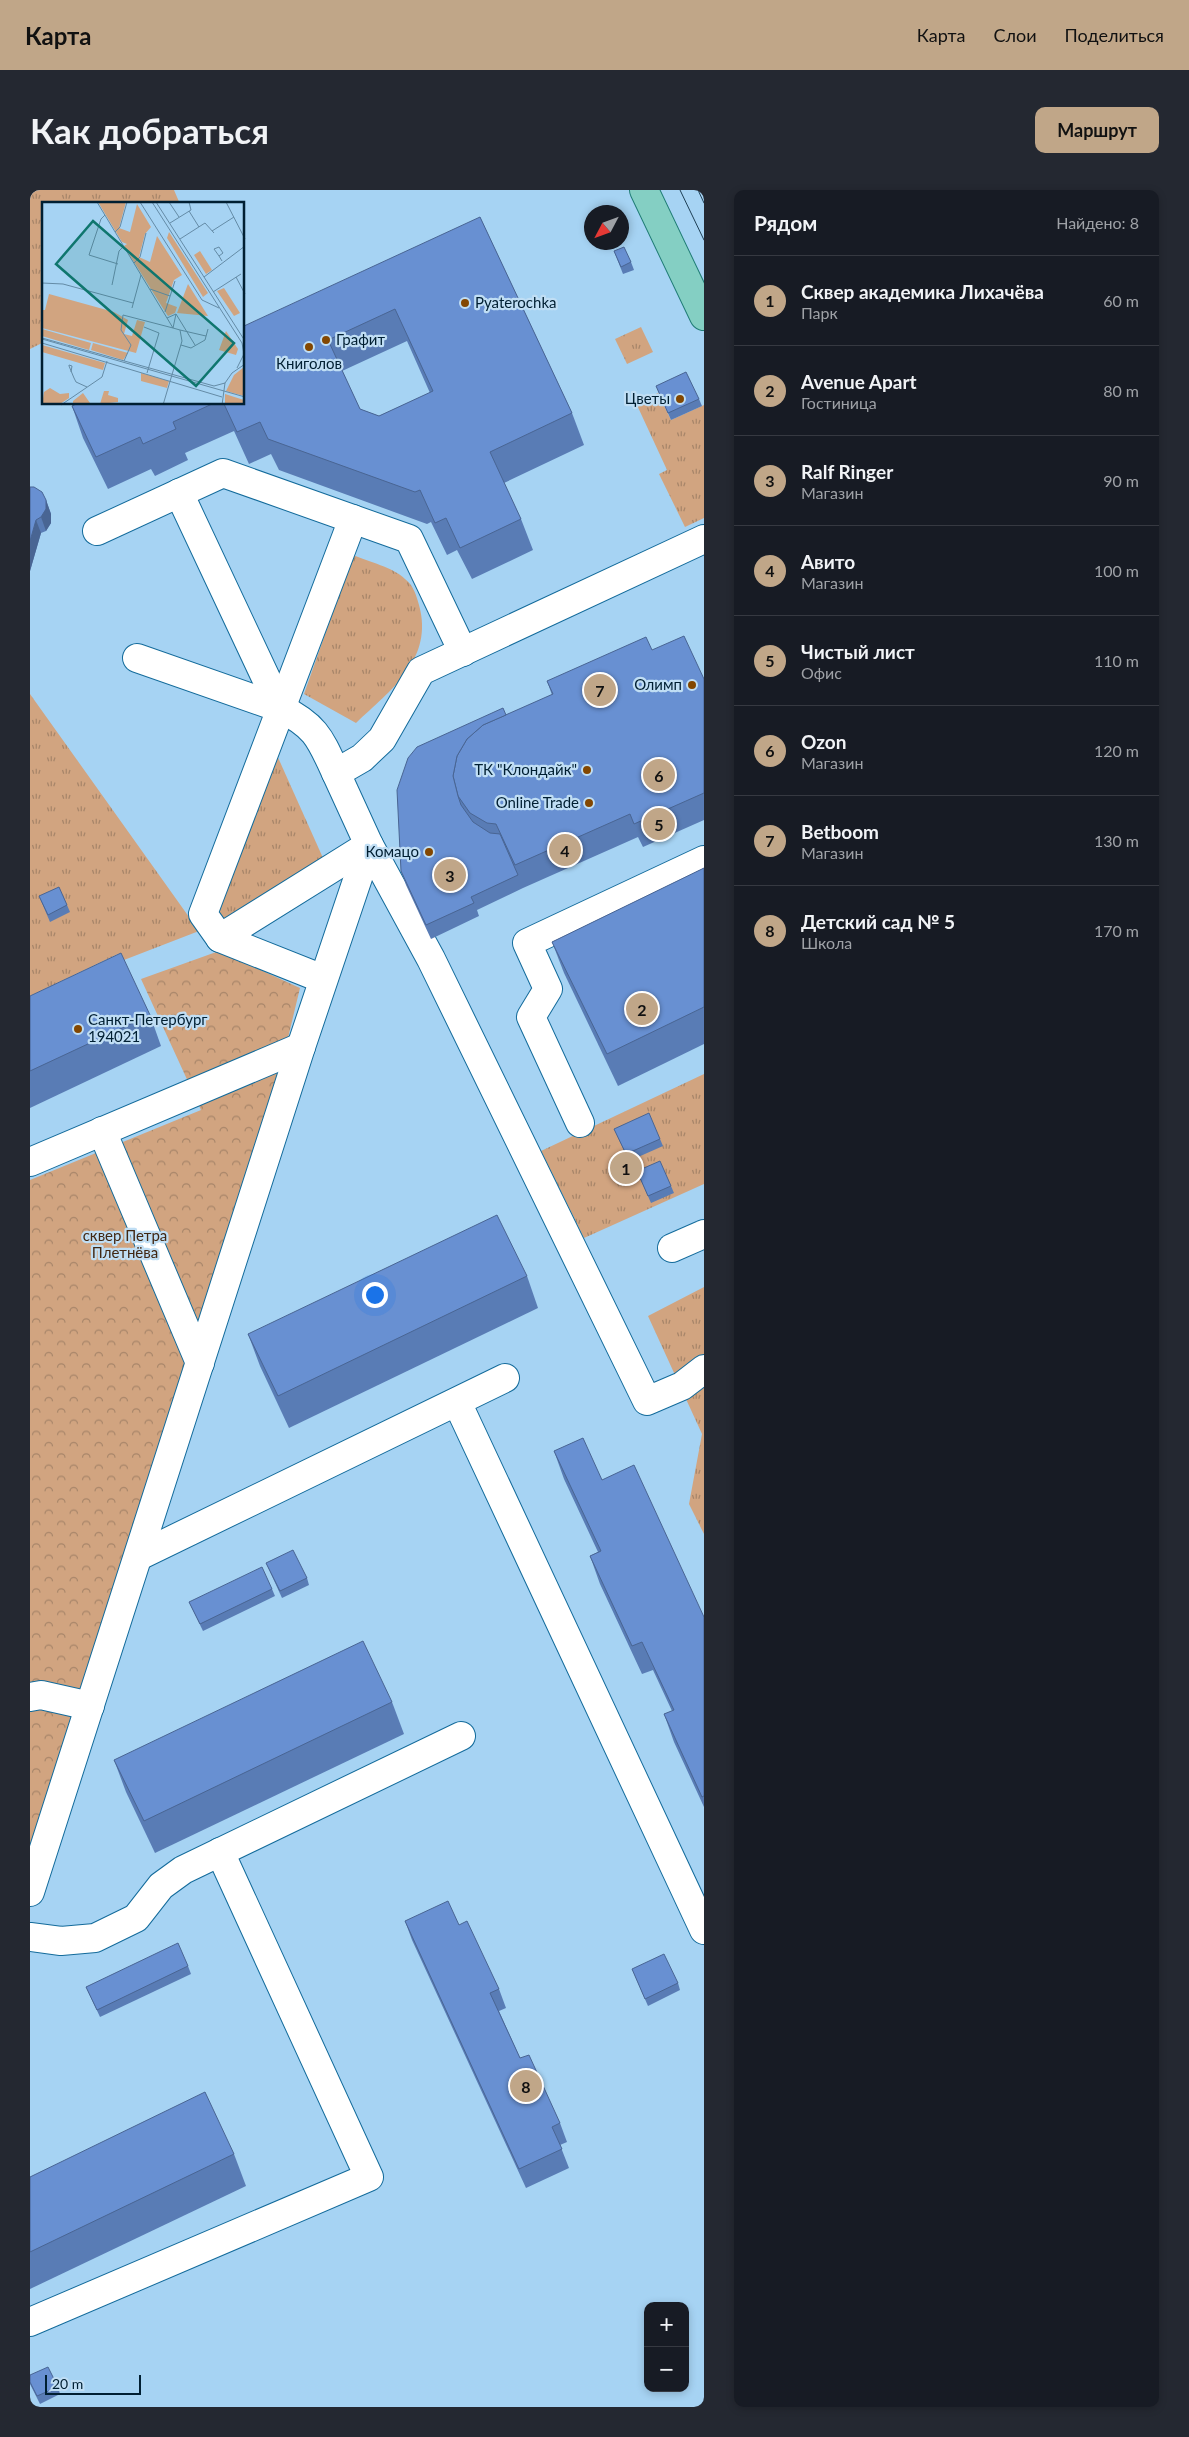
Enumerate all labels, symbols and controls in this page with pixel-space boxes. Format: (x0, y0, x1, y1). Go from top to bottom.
text: Карта (25, 21, 92, 50)
text: Карта (917, 24, 965, 46)
text: Слои (993, 24, 1037, 46)
text: Поделиться (1065, 24, 1164, 46)
button: Маршрут (1035, 107, 1159, 153)
text: Как добраться (30, 109, 269, 151)
inset map (42, 202, 245, 405)
north arrow (584, 205, 629, 250)
text: Рядом (754, 210, 817, 235)
text: Найдено: 8 (1056, 213, 1139, 232)
text: Сквер академика Лихачёва (801, 280, 1044, 303)
text: 1 (765, 291, 775, 310)
text: 60 m (1103, 291, 1139, 310)
place label: Pyaterochka (475, 293, 556, 311)
marker: Pyaterochka (459, 297, 471, 309)
text: Парк (801, 303, 838, 322)
place label: Графит (336, 330, 385, 348)
marker: Графит (320, 334, 332, 346)
marker: Книголов (303, 341, 315, 353)
place label: Книголов (276, 354, 342, 372)
text: Avenue Apart (801, 370, 917, 393)
text: 2 (765, 381, 775, 400)
text: 80 m (1103, 381, 1139, 400)
place label: Цветы (625, 389, 670, 407)
marker: Цветы (674, 393, 686, 405)
text: Гостиница (801, 393, 877, 412)
text: Ralf Ringer (801, 460, 893, 483)
text: 3 (765, 471, 775, 490)
text: 90 m (1103, 471, 1139, 490)
text: Магазин (801, 483, 863, 502)
text: Авито (801, 550, 855, 573)
text: 4 (765, 561, 775, 580)
text: 100 m (1094, 561, 1139, 580)
text: Магазин (801, 573, 863, 592)
text: Чистый лист (801, 640, 915, 663)
text: 5 (765, 651, 775, 670)
text: 110 m (1094, 651, 1139, 670)
text: Офис (801, 663, 842, 682)
pin: 7 (584, 671, 616, 709)
place label: Олимп (634, 675, 682, 693)
marker: Олимп (686, 679, 698, 691)
text: Ozon (801, 730, 846, 753)
text: 6 (765, 741, 775, 760)
text: 120 m (1094, 741, 1139, 760)
text: Магазин (801, 753, 863, 772)
pin: 6 (643, 756, 675, 794)
place label: ТК "Клондайк" (474, 760, 577, 778)
marker: ТК "Клондайк" (581, 764, 593, 776)
place label: Online Trade (496, 793, 579, 811)
marker: Online Trade (583, 797, 595, 809)
pin: 5 (643, 805, 675, 843)
text: Betboom (801, 820, 879, 843)
pin: 4 (549, 831, 581, 869)
text: 7 (765, 831, 775, 850)
text: 130 m (1094, 831, 1139, 850)
place label: Комацо (366, 842, 419, 860)
text: Магазин (801, 843, 863, 862)
marker: Комацо (423, 846, 435, 858)
pin: 3 (434, 856, 466, 894)
text: Детский сад № 5 (801, 910, 955, 933)
text: 8 (765, 921, 775, 940)
text: 170 m (1094, 921, 1139, 940)
text: Школа (801, 933, 852, 952)
pin: 2 (626, 990, 658, 1028)
place label: Санкт-Петербург 194021 (88, 1010, 208, 1045)
marker: Санкт-Петербург 194021 (72, 1023, 84, 1035)
pin: 1 (610, 1149, 642, 1187)
park label: сквер Петра Плетнёва (83, 1226, 167, 1261)
your location (362, 1282, 388, 1308)
pin: 8 (510, 2067, 542, 2105)
map controls (644, 2302, 689, 2392)
button: + (644, 2302, 689, 2347)
button: − (644, 2347, 689, 2392)
scale bar (45, 2372, 141, 2395)
text: 20 m (52, 2375, 83, 2392)

